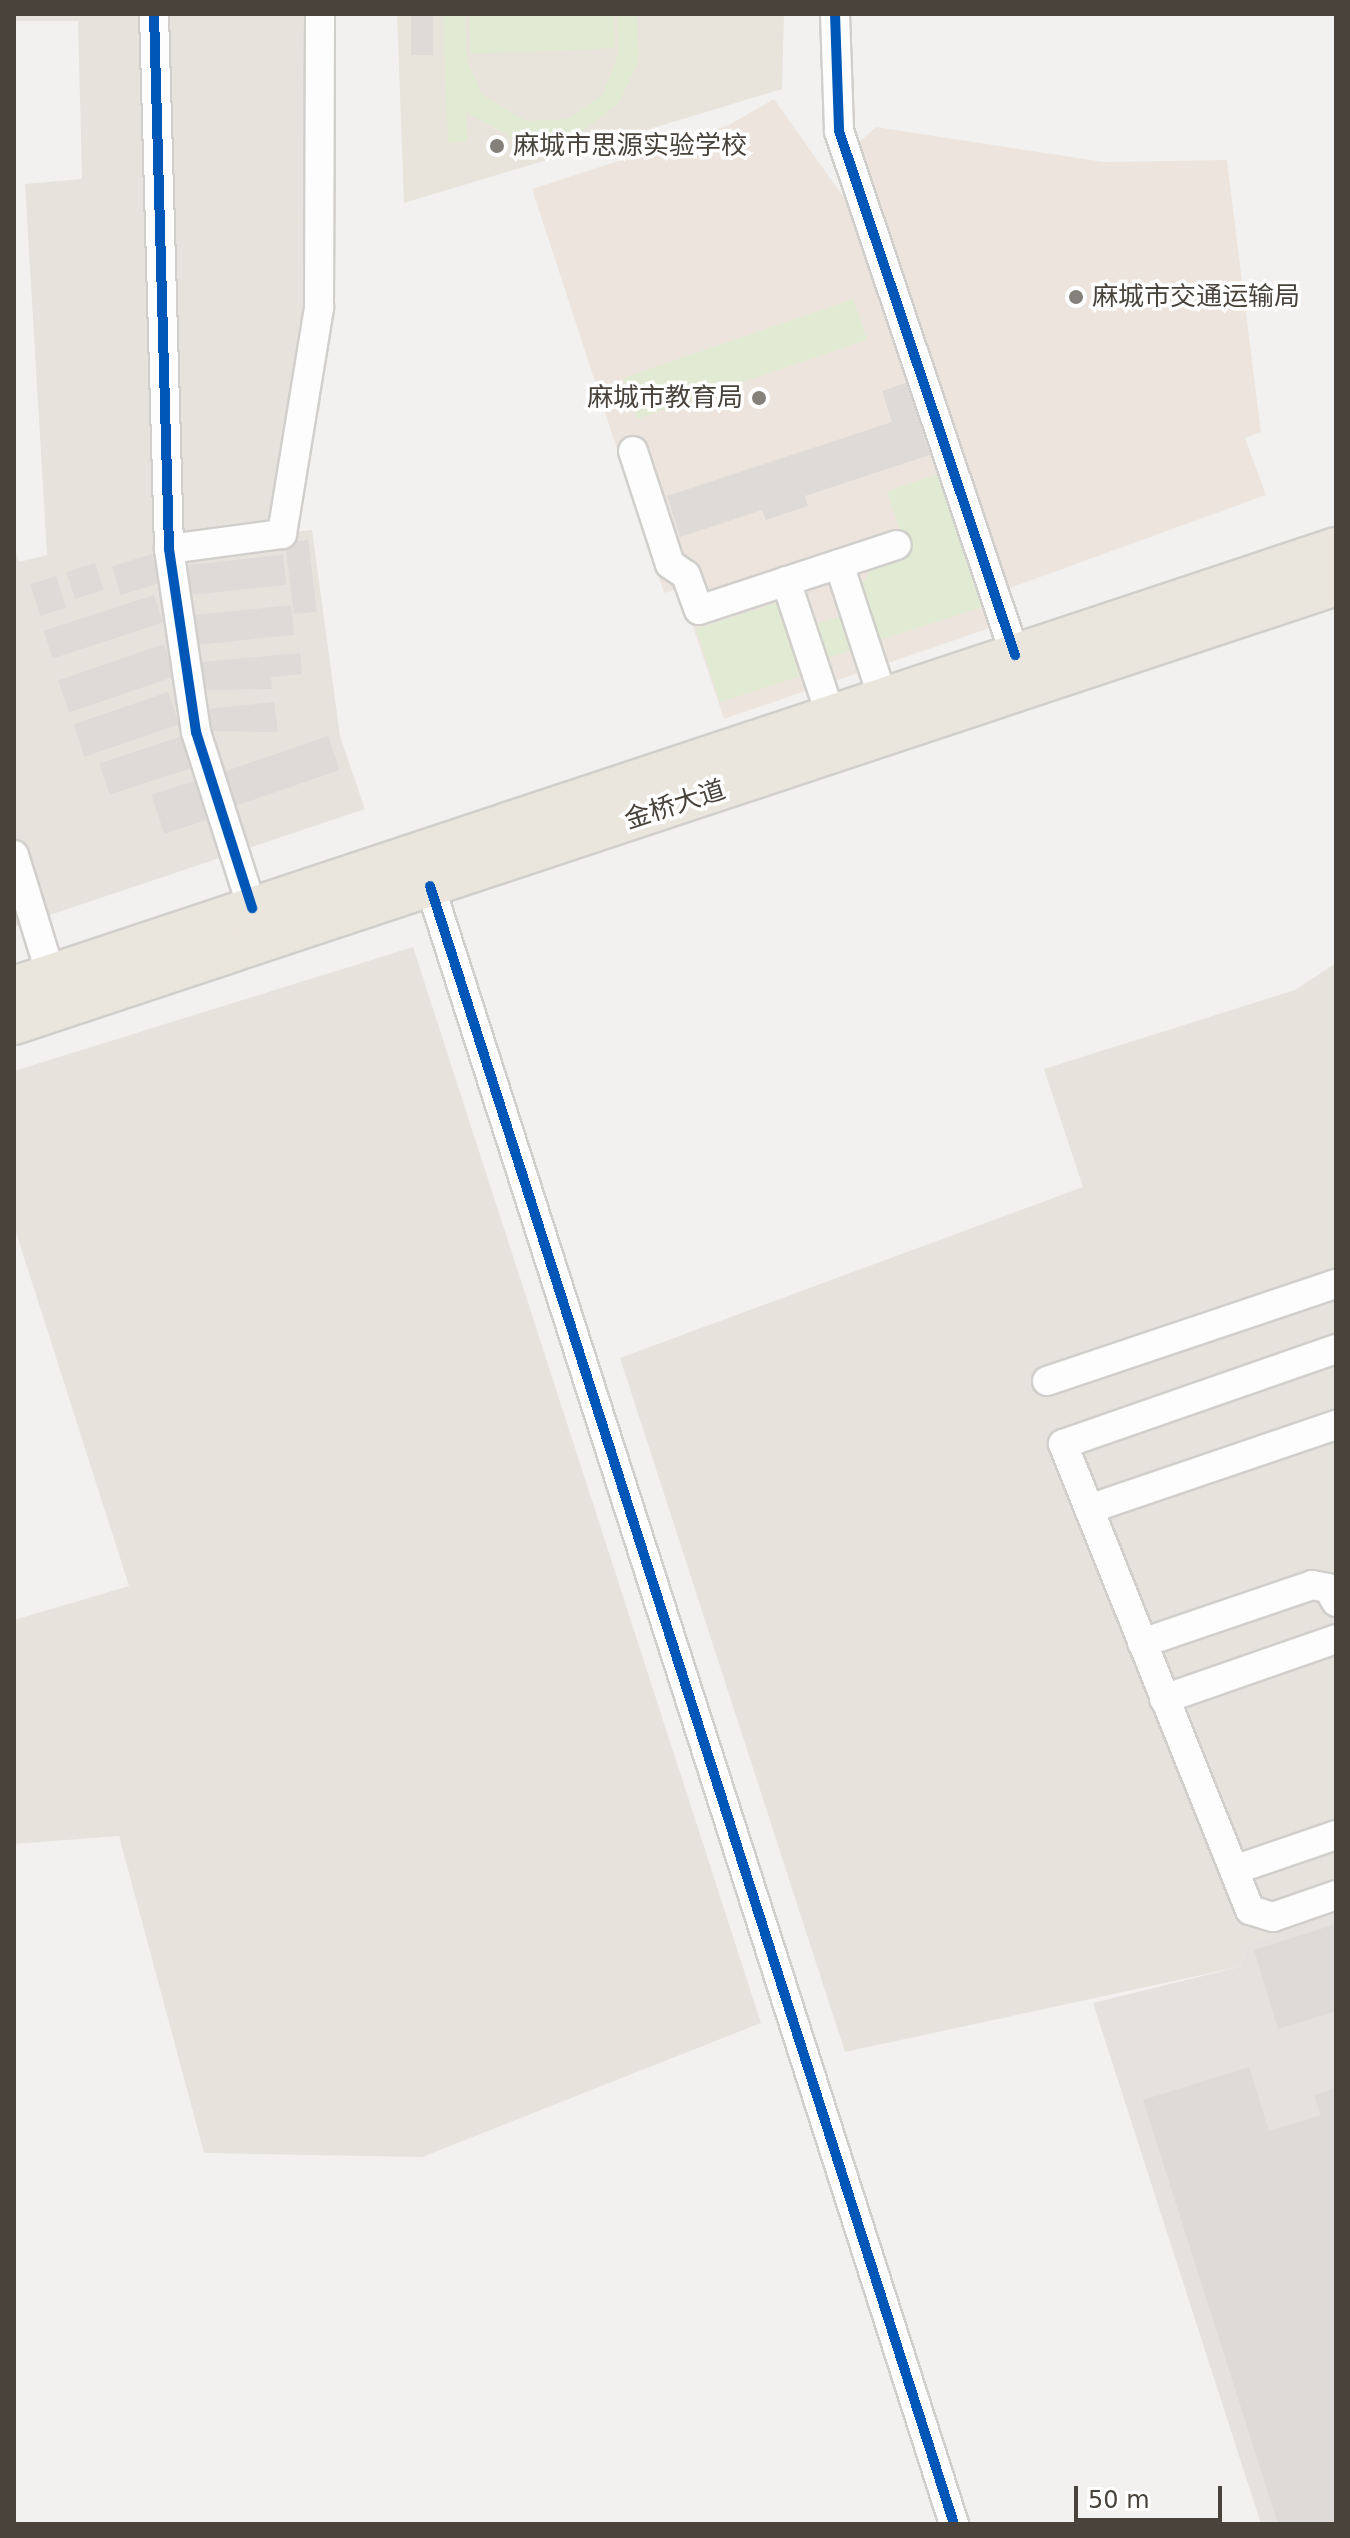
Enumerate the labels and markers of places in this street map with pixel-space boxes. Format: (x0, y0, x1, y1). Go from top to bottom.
place label: 麻城市思源实验学校 (513, 130, 747, 162)
marker: 麻城市思源实验学校 (488, 137, 506, 155)
place label: 麻城市交通运输局 (1092, 281, 1300, 313)
marker: 麻城市交通运输局 (1067, 288, 1085, 306)
place label: 麻城市教育局 (587, 382, 743, 414)
marker: 麻城市教育局 (750, 389, 768, 407)

